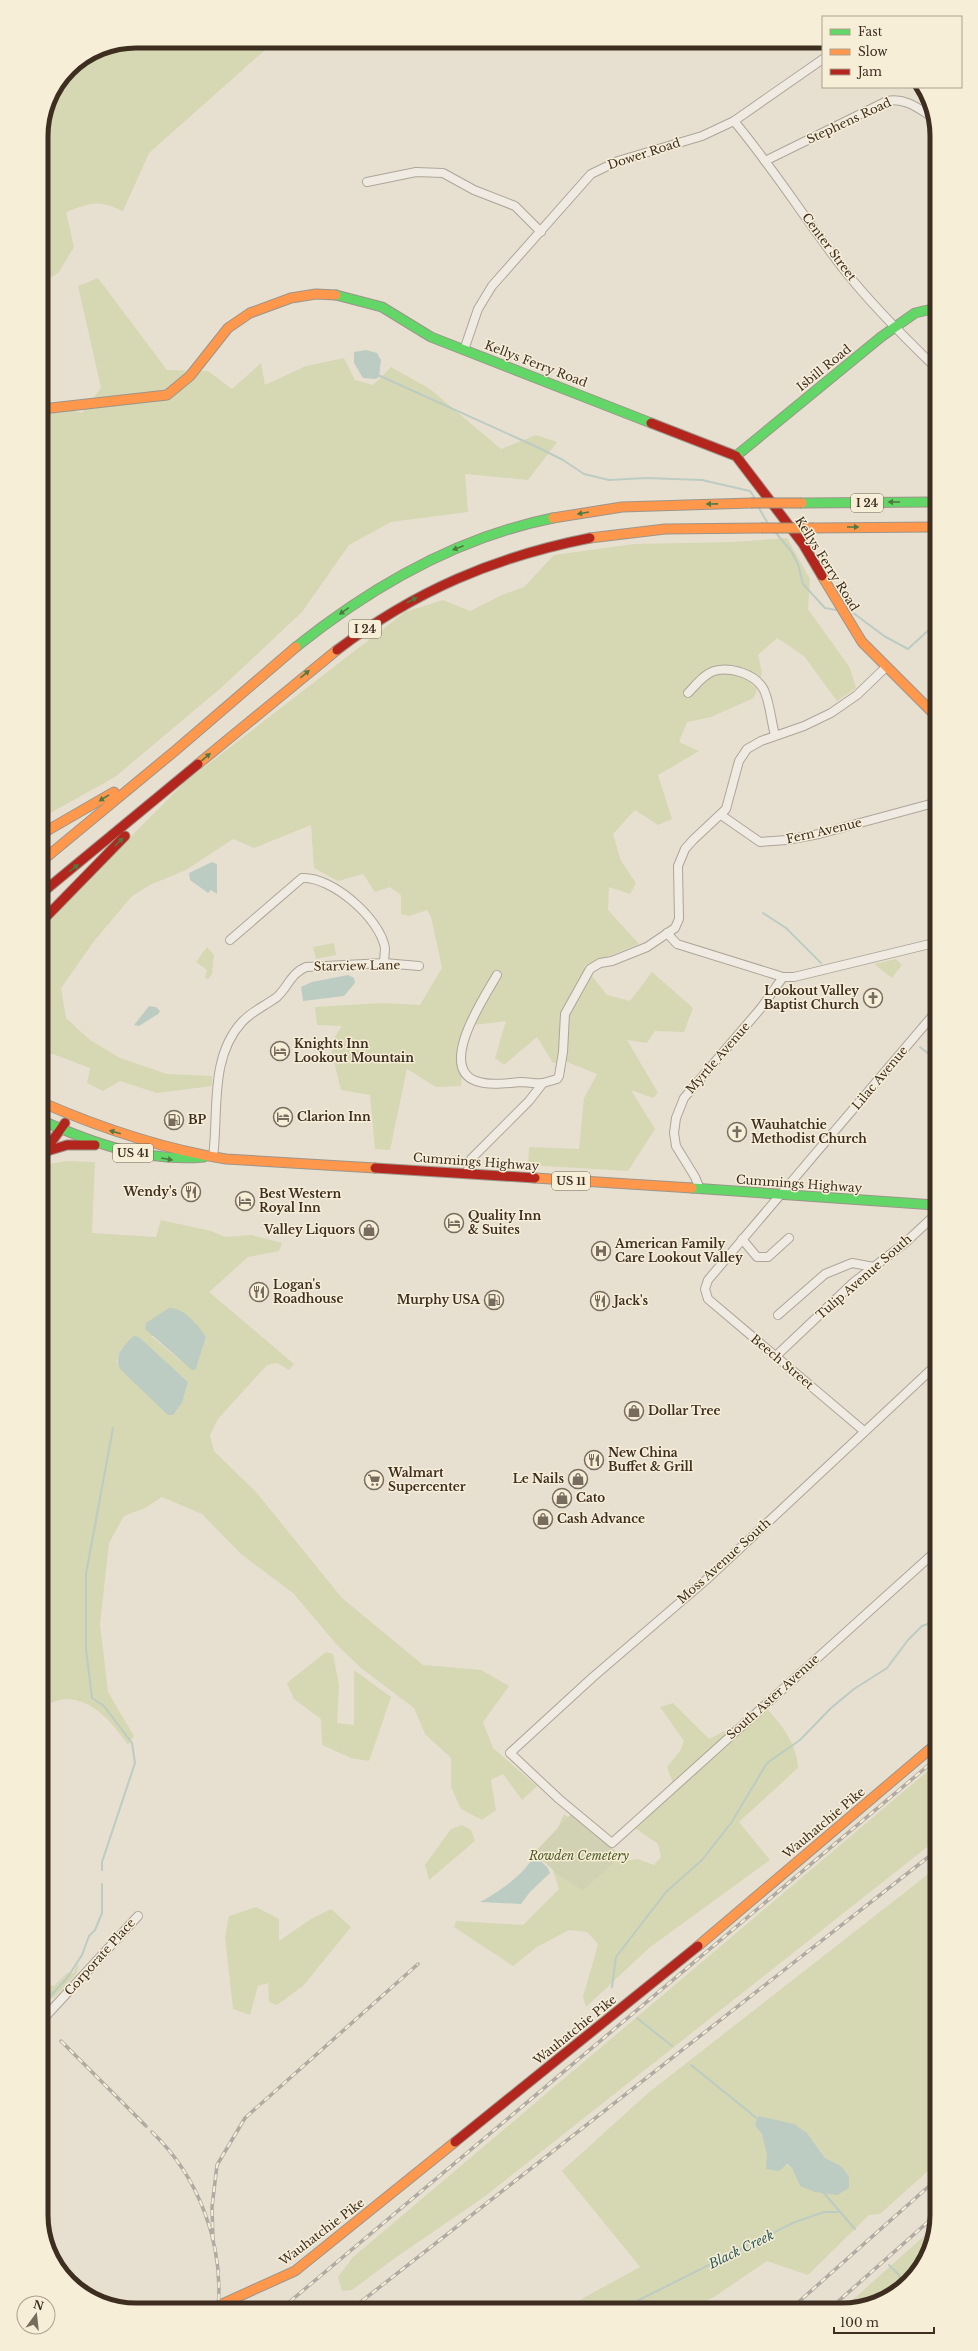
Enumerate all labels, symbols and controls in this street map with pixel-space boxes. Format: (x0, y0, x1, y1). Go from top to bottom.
legend (822, 16, 962, 88)
text: Fast (858, 24, 883, 39)
text: Slow (858, 44, 888, 59)
text: Jam (856, 64, 882, 79)
street label: Stephens Road (804, 94, 893, 147)
street label: Dower Road (605, 135, 682, 172)
street label: Center Street (799, 210, 860, 284)
street label: Kellys Ferry Road (483, 337, 590, 390)
street label: Isbill Road (794, 341, 854, 394)
road number: I 24 (851, 494, 883, 512)
one-way arrow (887, 499, 900, 505)
one-way arrow (705, 501, 718, 507)
one-way arrow (577, 510, 589, 516)
street label: Kellys Ferry Road (792, 514, 863, 614)
one-way arrow (847, 524, 860, 530)
one-way arrow (452, 546, 464, 552)
one-way arrow (406, 596, 418, 603)
one-way arrow (339, 607, 350, 615)
road number: I 24 (349, 620, 381, 638)
one-way arrow (300, 669, 311, 678)
one-way arrow (200, 753, 211, 762)
one-way arrow (98, 795, 110, 802)
street label: Fern Avenue (785, 815, 863, 846)
one-way arrow (114, 837, 124, 847)
one-way arrow (68, 863, 79, 872)
street label: Starview Lane (314, 957, 401, 974)
place label: Lookout Valley Baptist Church (764, 983, 859, 1012)
church icon: Lookout Valley Baptist Church (862, 987, 884, 1009)
street label: Myrtle Avenue (682, 1019, 753, 1097)
place label: Knights Inn Lookout Mountain (294, 1036, 414, 1065)
hotel icon: Knights Inn Lookout Mountain (269, 1040, 291, 1062)
street label: Lilac Avenue (849, 1043, 911, 1113)
hotel icon: Clarion Inn (272, 1106, 294, 1128)
fuel station icon: BP (163, 1109, 185, 1131)
place label: Clarion Inn (297, 1109, 371, 1124)
place label: BP (188, 1112, 207, 1127)
place label: Wauhatchie Methodist Church (750, 1117, 867, 1146)
church icon: Wauhatchie Methodist Church (726, 1121, 748, 1143)
one-way arrow (109, 1129, 121, 1135)
road number: US 41 (113, 1144, 153, 1162)
street label: Cummings Highway (412, 1150, 540, 1173)
one-way arrow (161, 1156, 173, 1162)
road number: US 11 (552, 1172, 590, 1190)
street label: Cummings Highway (735, 1172, 863, 1195)
restaurant icon: Wendy's (180, 1181, 202, 1203)
place label: Wendy's (123, 1184, 177, 1199)
place label: Best Western Royal Inn (259, 1186, 341, 1215)
hotel icon: Best Western Royal Inn (234, 1190, 256, 1212)
place label: Quality Inn & Suites (468, 1208, 541, 1237)
hotel icon: Quality Inn & Suites (443, 1212, 465, 1234)
shop icon: Valley Liquors (358, 1219, 380, 1241)
place label: Valley Liquors (263, 1222, 355, 1237)
street label: Tulip Avenue South (813, 1231, 914, 1322)
place label: American Family Care Lookout Valley (614, 1236, 743, 1265)
hospital icon: American Family Care Lookout Valley (590, 1240, 612, 1262)
place label: Logan's Roadhouse (273, 1277, 343, 1306)
restaurant icon: Logan's Roadhouse (248, 1281, 270, 1303)
fuel station icon: Murphy USA (483, 1289, 505, 1311)
restaurant icon: Jack's (589, 1290, 611, 1312)
place label: Murphy USA (397, 1292, 481, 1307)
place label: Jack's (611, 1293, 648, 1308)
street label: Beech Street (748, 1331, 817, 1392)
shop icon: Dollar Tree (623, 1400, 645, 1422)
place label: Dollar Tree (648, 1403, 720, 1418)
place label: New China Buffet & Grill (608, 1445, 694, 1474)
restaurant icon: New China Buffet & Grill (583, 1449, 605, 1471)
place label: Walmart Supercenter (387, 1465, 466, 1494)
shop icon: Le Nails (567, 1468, 589, 1490)
supermarket icon: Walmart Supercenter (363, 1469, 385, 1491)
place label: Le Nails (513, 1471, 564, 1486)
shop icon: Cato (551, 1487, 573, 1509)
place label: Cato (576, 1490, 605, 1505)
shop icon: Cash Advance (532, 1508, 554, 1530)
place label: Cash Advance (557, 1511, 645, 1526)
street label: Moss Avenue South (674, 1515, 773, 1606)
street label: South Aster Avenue (723, 1651, 822, 1742)
street label: Wauhatchie Pike (779, 1784, 868, 1862)
park label: Rowden Cemetery (528, 1848, 630, 1863)
street label: Corporate Place (61, 1915, 138, 1998)
street label: Wauhatchie Pike (529, 1991, 619, 2068)
street label: Wauhatchie Pike (275, 2195, 367, 2269)
water label: Black Creek (705, 2226, 777, 2273)
north arrow (16, 2295, 56, 2335)
text: N (32, 2297, 46, 2314)
scale bar (834, 2309, 934, 2335)
text: 100 m (840, 2315, 879, 2330)

